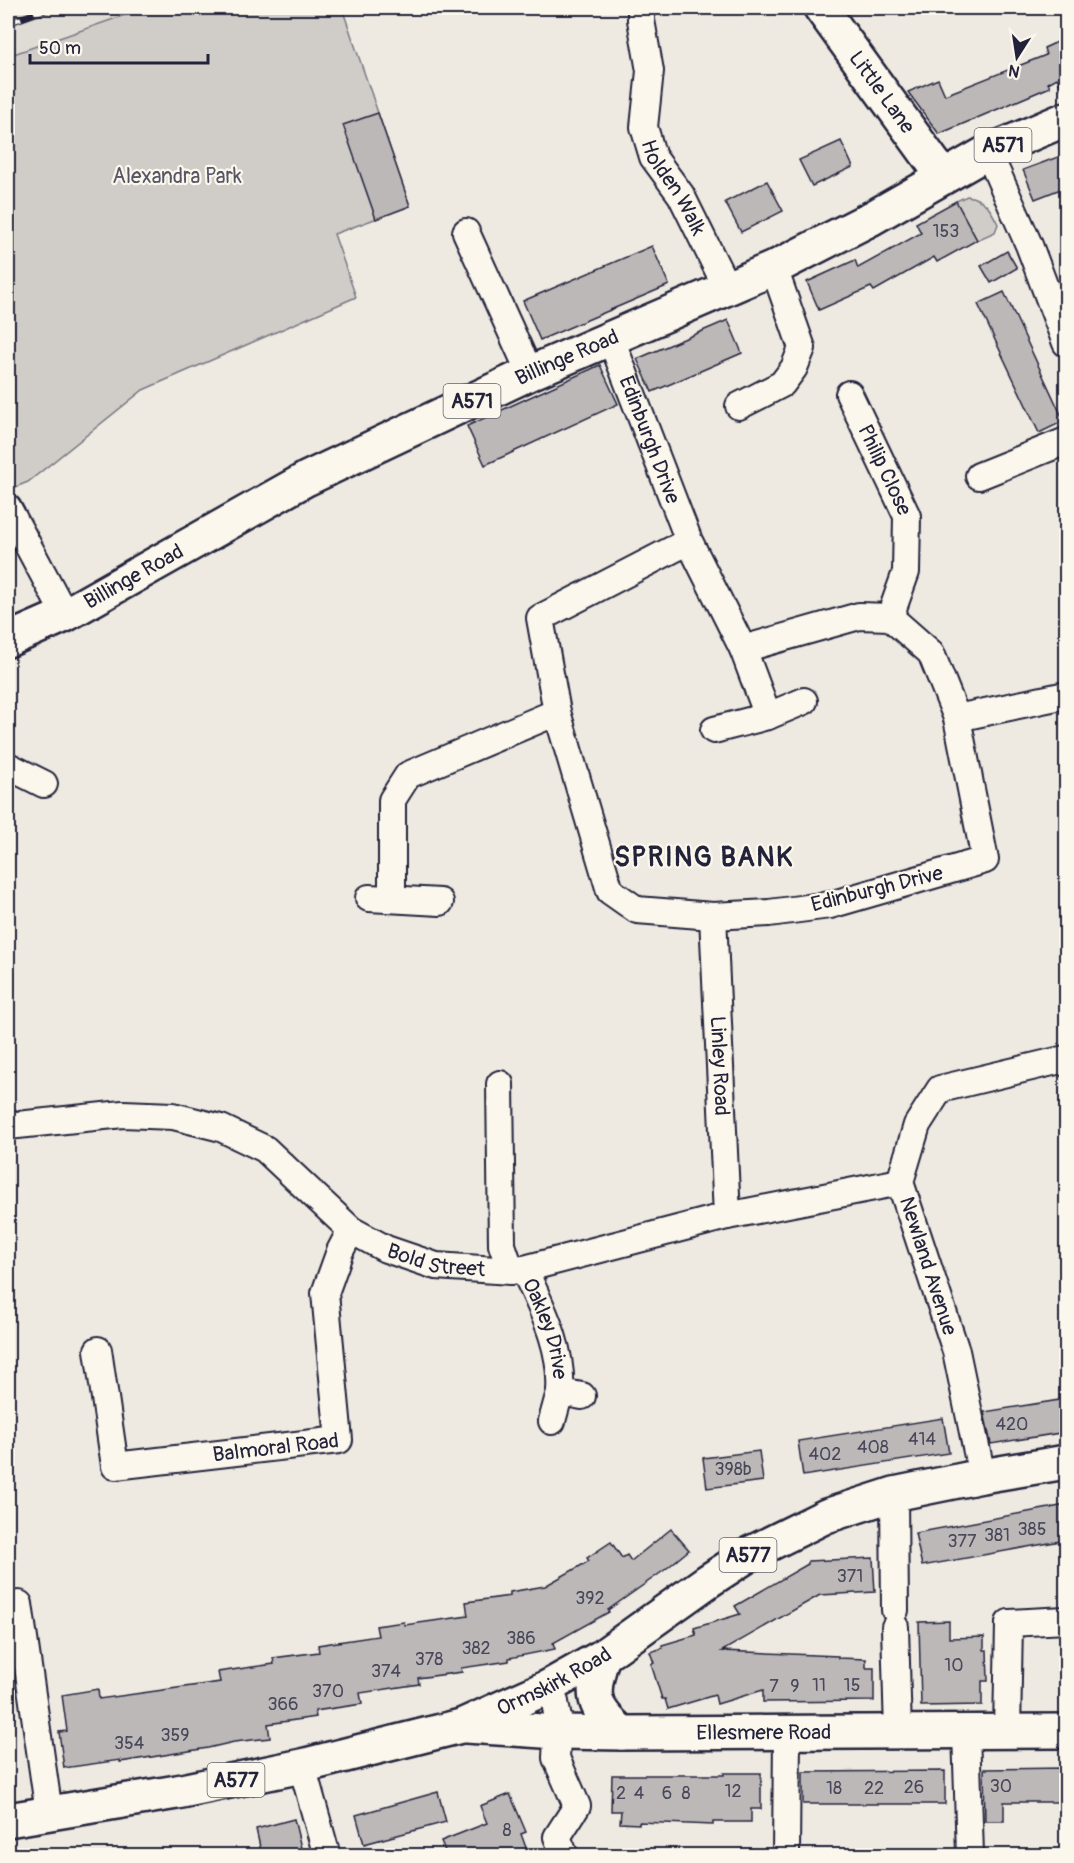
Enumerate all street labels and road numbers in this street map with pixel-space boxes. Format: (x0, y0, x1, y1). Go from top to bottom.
street label: Little Lane (843, 45, 922, 139)
road number: A571 (974, 128, 1032, 162)
street label: Holden Walk (635, 136, 712, 240)
street label: Billinge Road (511, 323, 623, 392)
street label: Edinburgh Drive (613, 372, 687, 508)
road number: A571 (444, 384, 500, 418)
street label: Philip Close (852, 420, 918, 520)
street label: Billinge Road (79, 537, 188, 615)
street label: Edinburgh Drive (808, 859, 946, 918)
street label: Linley Road (704, 1015, 736, 1116)
street label: Newland Avenue (893, 1193, 963, 1339)
street label: Bold Street (384, 1237, 487, 1283)
street label: Oakley Drive (516, 1274, 574, 1381)
street label: Balmoral Road (211, 1427, 340, 1468)
road number: A577 (720, 1538, 777, 1572)
street label: Ormskirk Road (492, 1641, 617, 1722)
street label: Ellesmere Road (696, 1719, 831, 1746)
road number: A577 (208, 1763, 264, 1797)

